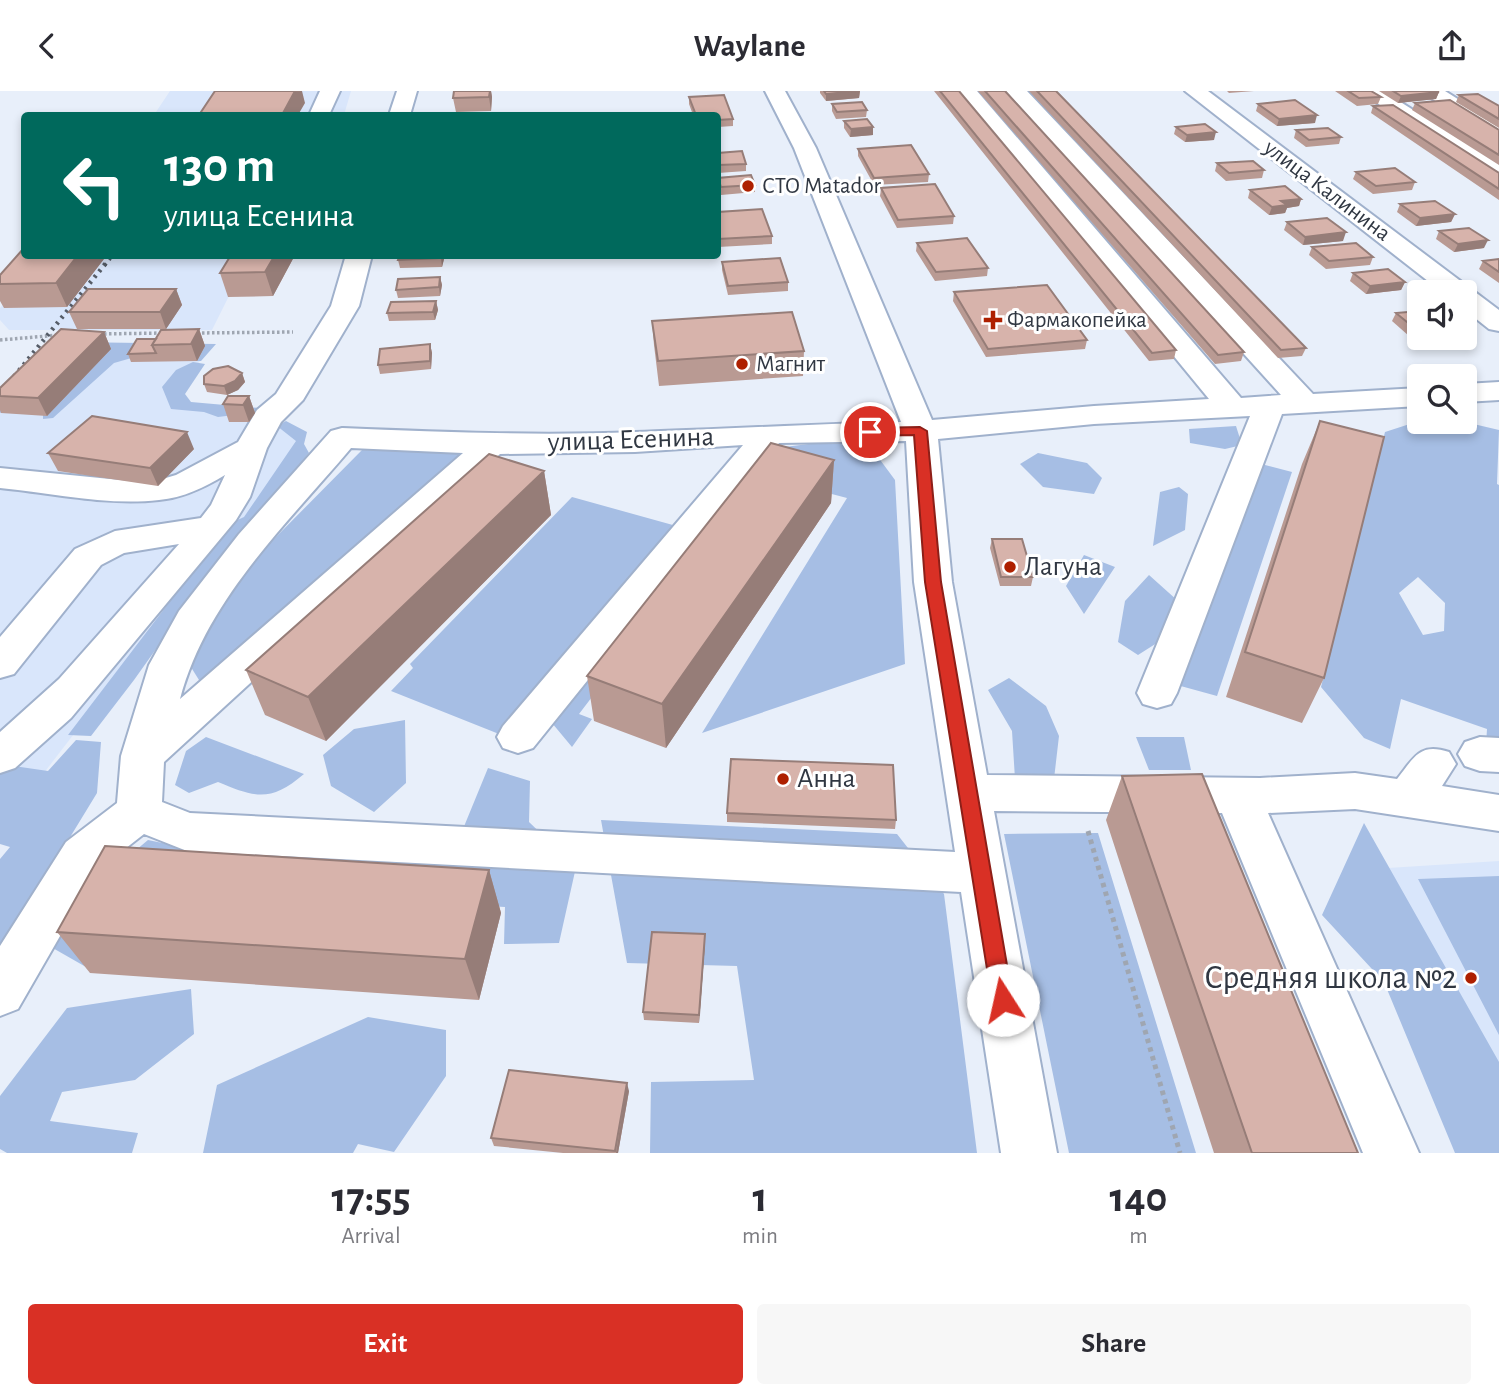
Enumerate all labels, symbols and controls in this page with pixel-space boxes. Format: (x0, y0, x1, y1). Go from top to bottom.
icon: back (28, 27, 66, 65)
icon: share (1433, 27, 1471, 65)
text: Waylane (693, 30, 806, 62)
street label: улица Калинина (1259, 136, 1394, 246)
icon: left (49, 140, 140, 231)
text: 130 m (164, 142, 275, 191)
place label: СТО Matador (762, 175, 882, 198)
marker: СТО Matador (740, 178, 756, 194)
text: улица Есенина (164, 200, 354, 232)
map controls (1407, 280, 1477, 434)
button: sound (1407, 280, 1477, 350)
place label: Фармакопейка (1007, 309, 1147, 332)
marker: Фармакопейка (985, 312, 1001, 328)
place label: Магнит (756, 353, 826, 376)
marker: Магнит (734, 356, 750, 372)
button: search (1407, 364, 1477, 434)
pin (840, 402, 900, 462)
icon: arrive (851, 413, 889, 451)
street label: улица Есенина (546, 423, 715, 457)
place label: Лагуна (1024, 553, 1102, 581)
marker: Лагуна (1002, 559, 1018, 575)
place label: Анна (797, 765, 856, 793)
marker: Анна (775, 771, 791, 787)
place label: Средняя школа №2 (1204, 962, 1457, 995)
position arrow (966, 963, 1040, 1037)
marker: Средняя школа №2 (1463, 970, 1479, 986)
text: 17:55 (331, 1177, 411, 1219)
text: 1 (752, 1177, 768, 1219)
text: 140 (1109, 1177, 1168, 1219)
text: Arrival (341, 1225, 401, 1248)
text: min (742, 1225, 778, 1248)
text: m (1129, 1225, 1148, 1248)
button: Exit (28, 1304, 743, 1384)
button: Share (757, 1304, 1471, 1384)

